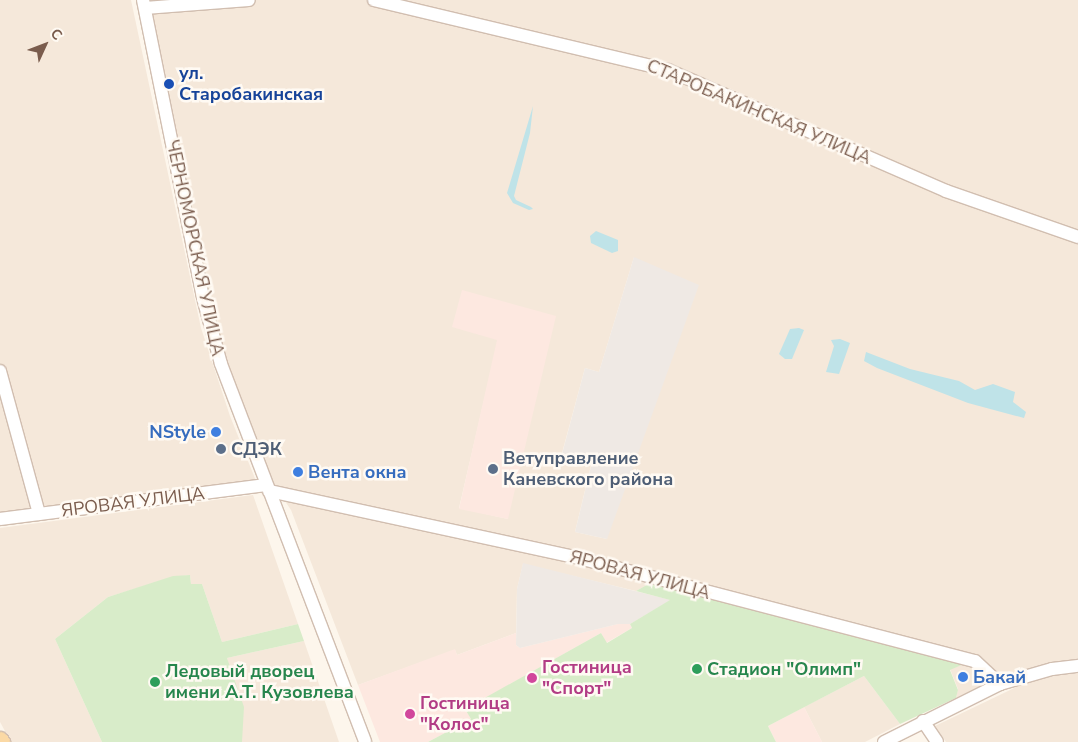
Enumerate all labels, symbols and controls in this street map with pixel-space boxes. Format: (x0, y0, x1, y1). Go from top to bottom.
north arrow (20, 20, 70, 70)
text: С (46, 24, 67, 44)
street label: СТАРОБАКИНСКАЯ УЛИЦА (644, 55, 874, 169)
place label: ул. Старобакинская (179, 63, 323, 106)
marker: ул. Старобакинская (163, 78, 175, 90)
street label: ЧЕРНОМОРСКАЯ УЛИЦА (161, 138, 229, 358)
place label: NStyle (149, 421, 206, 443)
marker: NStyle (210, 426, 222, 438)
place label: СДЭК (231, 438, 282, 460)
marker: СДЭК (215, 443, 227, 455)
place label: Ветуправление Каневского района (503, 448, 673, 490)
place label: Вента окна (308, 461, 407, 483)
marker: Ветуправление Каневского района (487, 463, 499, 475)
marker: Вента окна (292, 466, 304, 478)
street label: ЯРОВАЯ УЛИЦА (60, 482, 206, 522)
street label: ЯРОВАЯ УЛИЦА (567, 546, 713, 604)
place label: Гостиница "Спорт" (542, 657, 632, 700)
place label: Стадион "Олимп" (707, 658, 861, 680)
place label: Ледовый дворец имени А.Т. Кузовлева (165, 661, 354, 704)
marker: Стадион "Олимп" (691, 663, 703, 675)
place label: Бакай (973, 666, 1026, 688)
marker: Бакай (957, 671, 969, 683)
marker: Гостиница "Спорт" (526, 672, 538, 684)
marker: Ледовый дворец имени А.Т. Кузовлева (149, 676, 161, 688)
place label: Гостиница "Колос" (420, 693, 510, 736)
marker: Гостиница "Колос" (404, 708, 416, 720)

